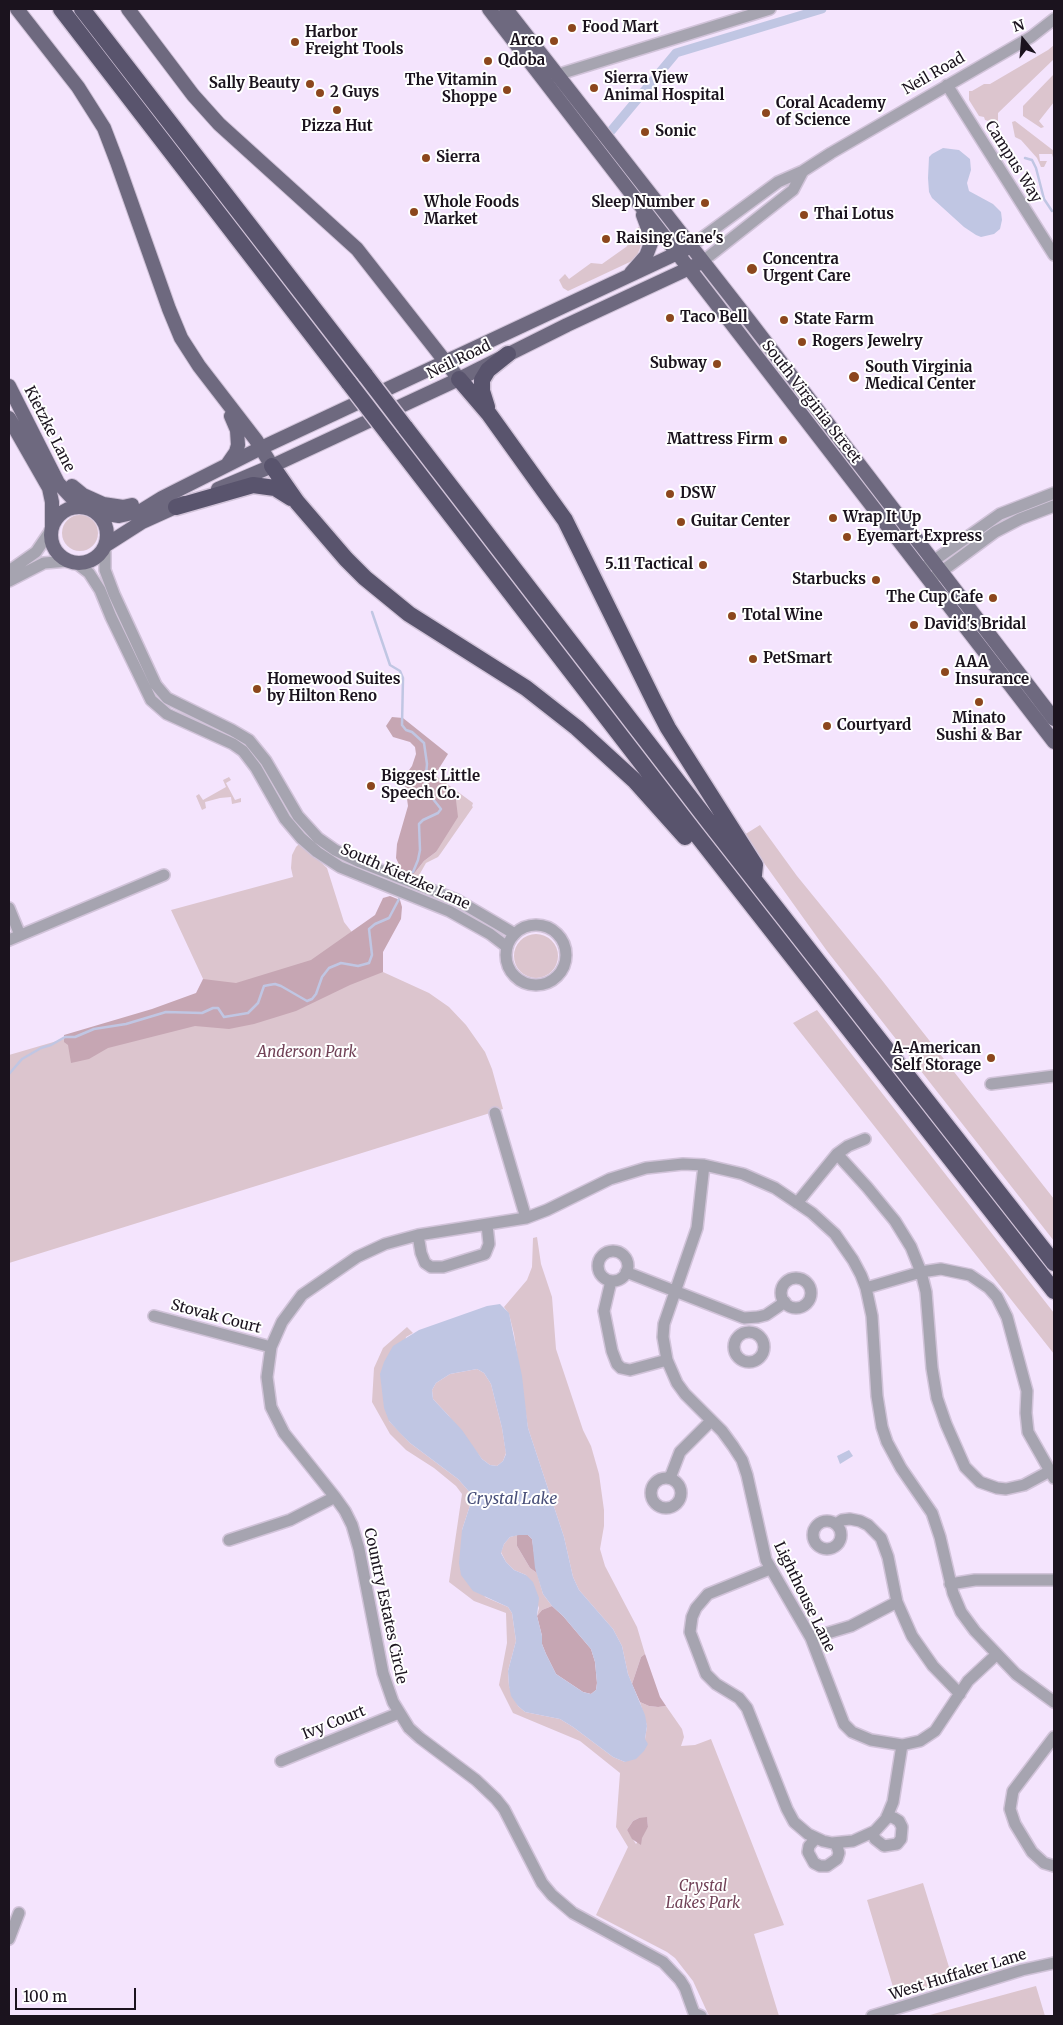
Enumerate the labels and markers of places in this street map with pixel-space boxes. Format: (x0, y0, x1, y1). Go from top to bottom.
place label: Food Mart (582, 19, 659, 37)
marker: Food Mart (566, 22, 578, 34)
place label: Harbor Freight Tools (305, 24, 403, 59)
place label: Arco (510, 32, 544, 50)
marker: Arco (548, 35, 560, 47)
marker: Harbor Freight Tools (289, 36, 301, 48)
place label: Qdoba (498, 52, 545, 70)
marker: Qdoba (482, 55, 494, 67)
place label: Sierra View Animal Hospital (604, 70, 724, 105)
place label: The Vitamin Shoppe (405, 72, 497, 107)
place label: Sally Beauty (209, 75, 300, 93)
marker: Sally Beauty (304, 78, 316, 90)
marker: Sierra View Animal Hospital (588, 82, 600, 94)
place label: 2 Guys (330, 84, 379, 102)
marker: The Vitamin Shoppe (501, 84, 513, 96)
marker: 2 Guys (314, 87, 326, 99)
place label: Coral Academy of Science (776, 95, 886, 130)
marker: Pizza Hut (331, 104, 343, 116)
marker: Coral Academy of Science (760, 107, 772, 119)
place label: Pizza Hut (301, 118, 373, 136)
place label: Sonic (655, 123, 696, 141)
marker: Sonic (639, 126, 651, 138)
place label: Sierra (436, 149, 480, 167)
marker: Sierra (420, 152, 432, 164)
place label: Whole Foods Market (424, 194, 519, 229)
place label: Sleep Number (591, 194, 695, 212)
marker: Sleep Number (699, 197, 711, 209)
marker: Whole Foods Market (408, 206, 420, 218)
place label: Thai Lotus (814, 206, 894, 224)
marker: Thai Lotus (798, 209, 810, 221)
place label: Raising Cane's (616, 230, 723, 248)
marker: Raising Cane's (600, 233, 612, 245)
place label: Concentra Urgent Care (763, 251, 851, 286)
marker: Concentra Urgent Care (745, 262, 759, 276)
place label: Taco Bell (680, 309, 748, 327)
place label: State Farm (794, 311, 874, 329)
marker: Taco Bell (664, 312, 676, 324)
marker: State Farm (778, 314, 790, 326)
place label: Rogers Jewelry (812, 333, 923, 351)
marker: Rogers Jewelry (796, 336, 808, 348)
place label: Subway (650, 355, 707, 373)
marker: Subway (711, 358, 723, 370)
place label: South Virginia Medical Center (865, 359, 976, 394)
marker: South Virginia Medical Center (847, 370, 861, 384)
place label: Mattress Firm (667, 431, 773, 449)
marker: Mattress Firm (777, 434, 789, 446)
place label: DSW (680, 485, 716, 503)
marker: DSW (664, 488, 676, 500)
place label: Wrap It Up (843, 509, 921, 527)
marker: Wrap It Up (827, 512, 839, 524)
place label: Guitar Center (691, 513, 790, 531)
marker: Guitar Center (675, 516, 687, 528)
place label: Eyemart Express (857, 528, 982, 546)
marker: Eyemart Express (841, 531, 853, 543)
place label: 5.11 Tactical (605, 556, 693, 574)
marker: 5.11 Tactical (697, 559, 709, 571)
place label: Starbucks (792, 571, 866, 589)
marker: Starbucks (870, 574, 882, 586)
place label: The Cup Cafe (886, 589, 983, 607)
marker: The Cup Cafe (987, 592, 999, 604)
place label: Total Wine (742, 607, 823, 625)
marker: Total Wine (726, 610, 738, 622)
place label: David's Bridal (924, 616, 1026, 634)
marker: David's Bridal (908, 619, 920, 631)
place label: PetSmart (763, 650, 832, 668)
marker: PetSmart (747, 653, 759, 665)
place label: AAA Insurance (955, 654, 1029, 689)
marker: AAA Insurance (939, 666, 951, 678)
place label: Homewood Suites by Hilton Reno (267, 671, 401, 706)
marker: Homewood Suites by Hilton Reno (251, 683, 263, 695)
marker: Minato Sushi & Bar (973, 696, 985, 708)
place label: Minato Sushi & Bar (936, 710, 1022, 745)
place label: Courtyard (837, 717, 911, 735)
marker: Courtyard (821, 720, 833, 732)
place label: Biggest Little Speech Co. (381, 768, 480, 803)
marker: Biggest Little Speech Co. (365, 780, 377, 792)
place label: A-American Self Storage (893, 1040, 981, 1075)
marker: A-American Self Storage (985, 1052, 997, 1064)

